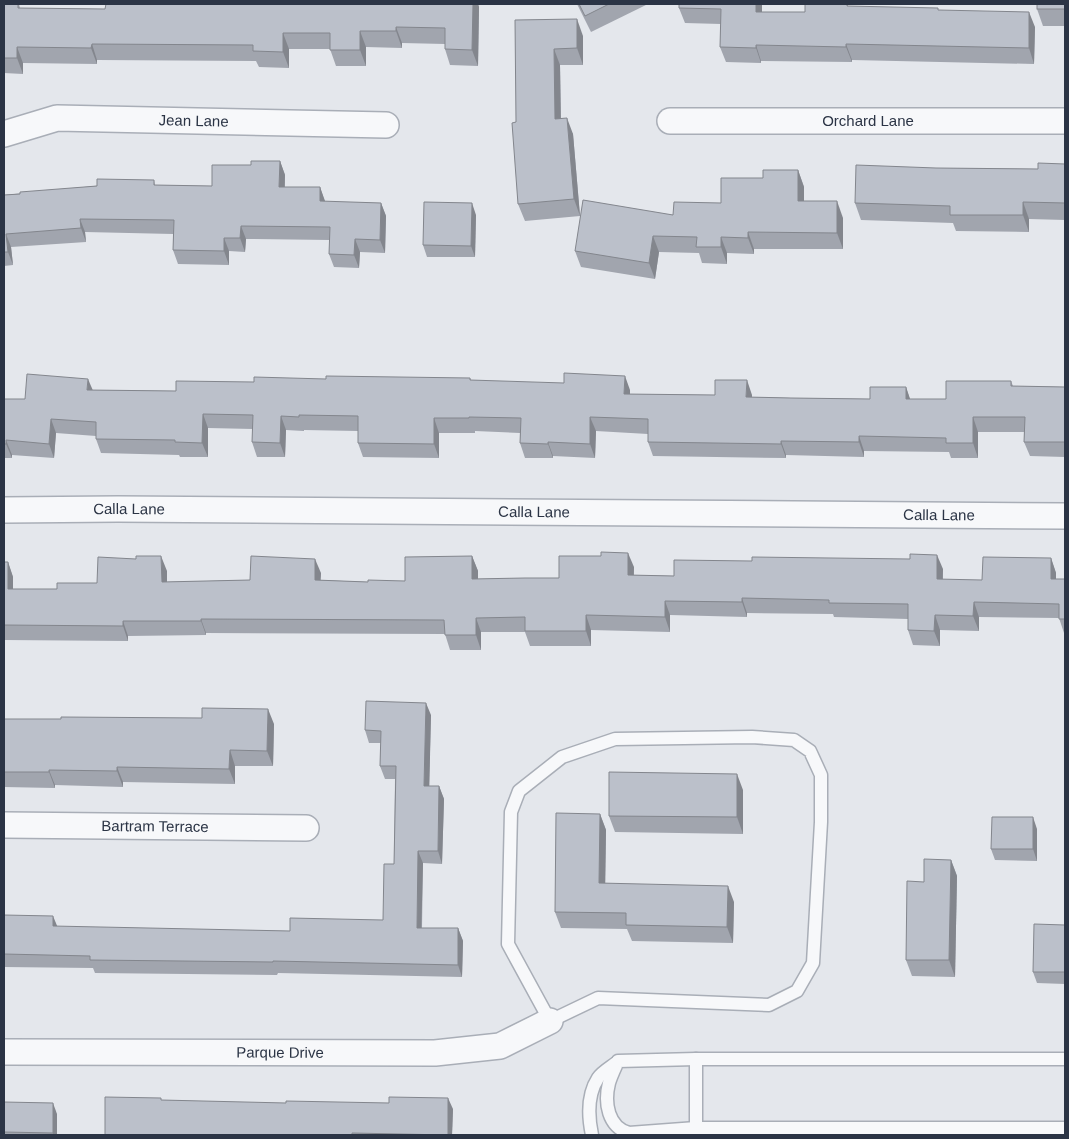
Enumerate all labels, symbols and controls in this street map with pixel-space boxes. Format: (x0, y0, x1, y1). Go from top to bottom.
street label: Jean Lane (158, 111, 229, 130)
street label: Orchard Lane (822, 112, 914, 129)
street label: Calla Lane (93, 500, 165, 517)
street label: Calla Lane (498, 503, 570, 520)
street label: Calla Lane (903, 506, 975, 523)
street label: Bartram Terrace (101, 817, 209, 835)
street label: Parque Drive (236, 1044, 324, 1061)

